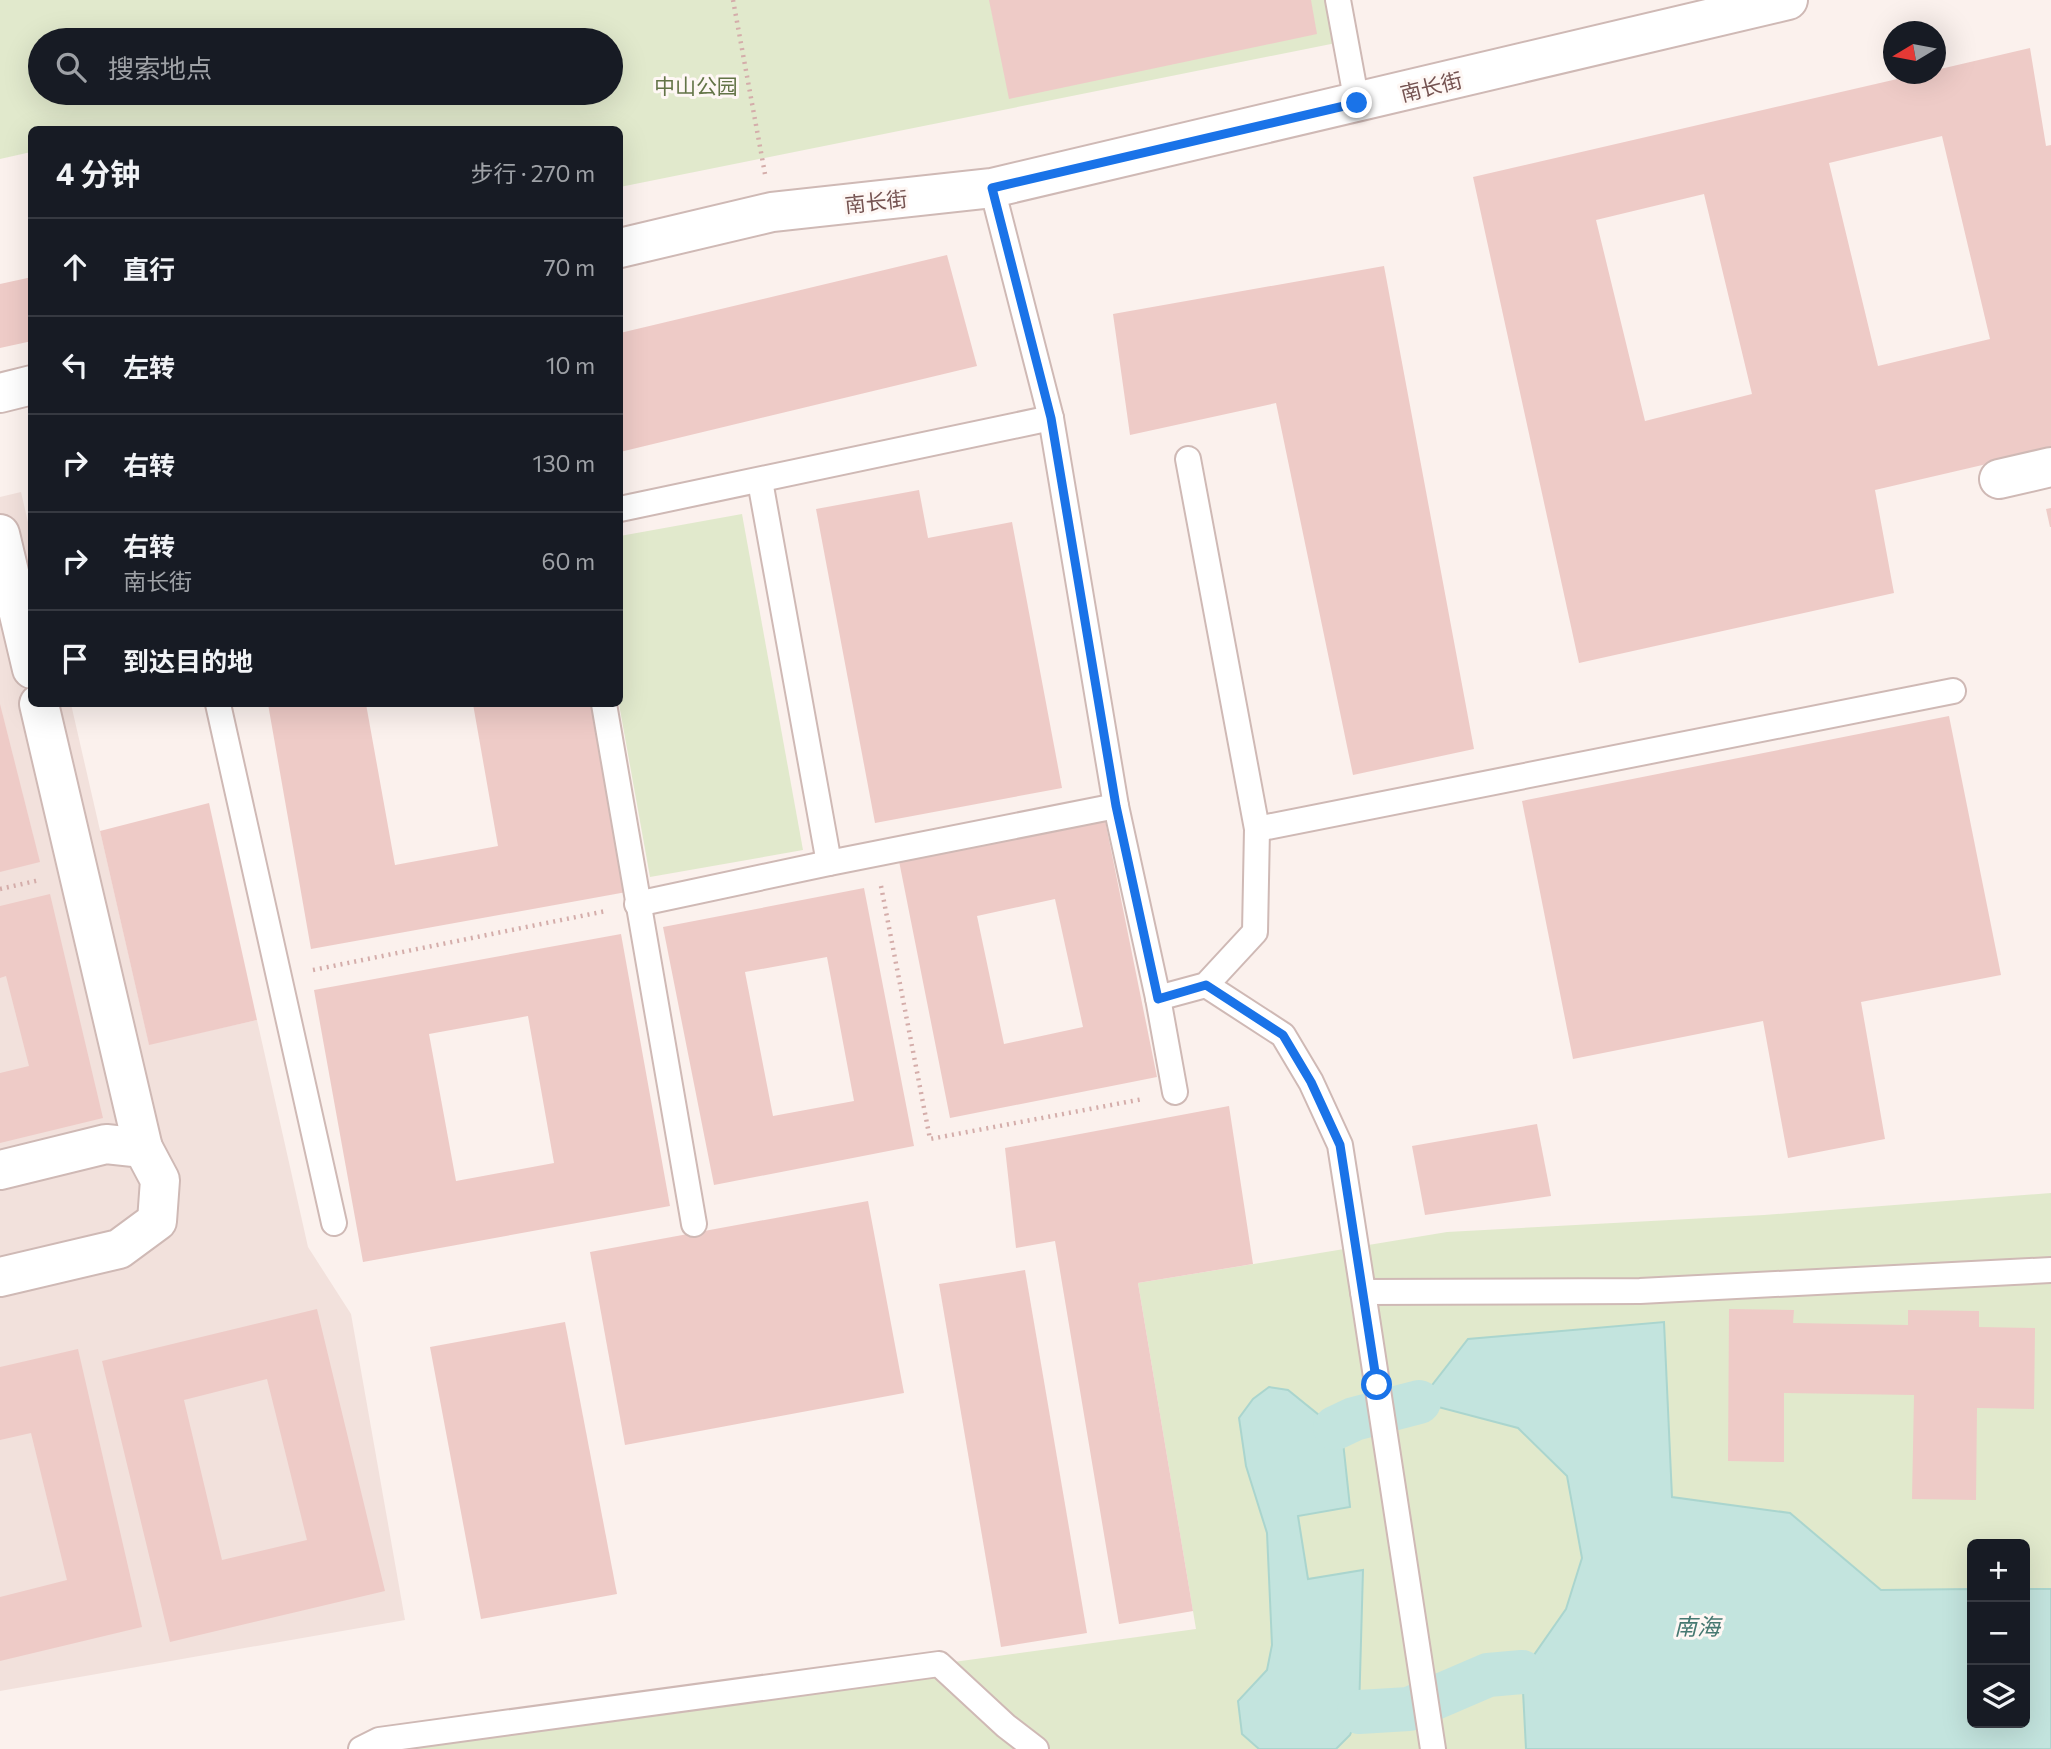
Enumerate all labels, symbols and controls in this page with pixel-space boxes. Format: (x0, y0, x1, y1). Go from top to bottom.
north arrow (1883, 21, 1946, 84)
search box (28, 28, 623, 105)
icon: search (52, 48, 90, 86)
text: 搜索地点 (108, 52, 212, 83)
street label: 南长街 (1397, 66, 1465, 106)
park label: 中山公园 (654, 73, 738, 98)
route end (1341, 87, 1372, 118)
text: 4 分钟 (56, 154, 140, 191)
text: 步行 · 270 m (471, 159, 595, 187)
street label: 南长街 (843, 185, 909, 217)
icon: ahead (56, 248, 94, 286)
text: 直行 (123, 253, 175, 284)
text: 70 m (543, 253, 595, 281)
icon: left (56, 346, 94, 384)
text: 左转 (123, 351, 175, 382)
text: 10 m (546, 351, 595, 379)
icon: right (56, 444, 94, 482)
text: 右转 (123, 449, 175, 480)
text: 130 m (533, 449, 595, 477)
text: 右转 (123, 530, 175, 561)
icon: right (56, 542, 94, 580)
text: 60 m (542, 547, 595, 575)
text: 南长街 (123, 567, 192, 595)
icon: arrive (56, 640, 94, 678)
text: 到达目的地 (123, 645, 253, 676)
route start (1361, 1369, 1392, 1400)
map controls (1967, 1539, 2030, 1728)
button: + (1967, 1539, 2030, 1602)
button: − (1967, 1602, 2030, 1665)
water label: 南海 (1674, 1612, 1723, 1640)
button: layers (1967, 1665, 2030, 1728)

